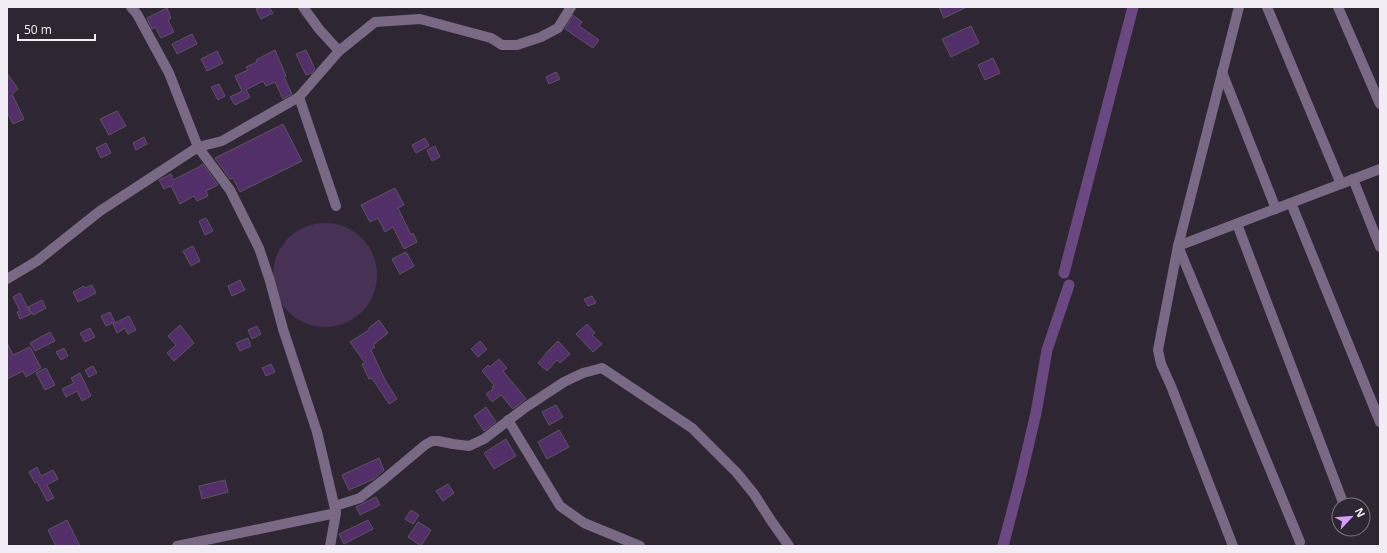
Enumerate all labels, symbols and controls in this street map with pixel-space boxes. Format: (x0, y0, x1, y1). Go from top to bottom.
scale bar (18, 16, 95, 42)
text: 50 m (24, 21, 52, 38)
north arrow (1331, 497, 1371, 537)
text: N (1352, 505, 1369, 520)

